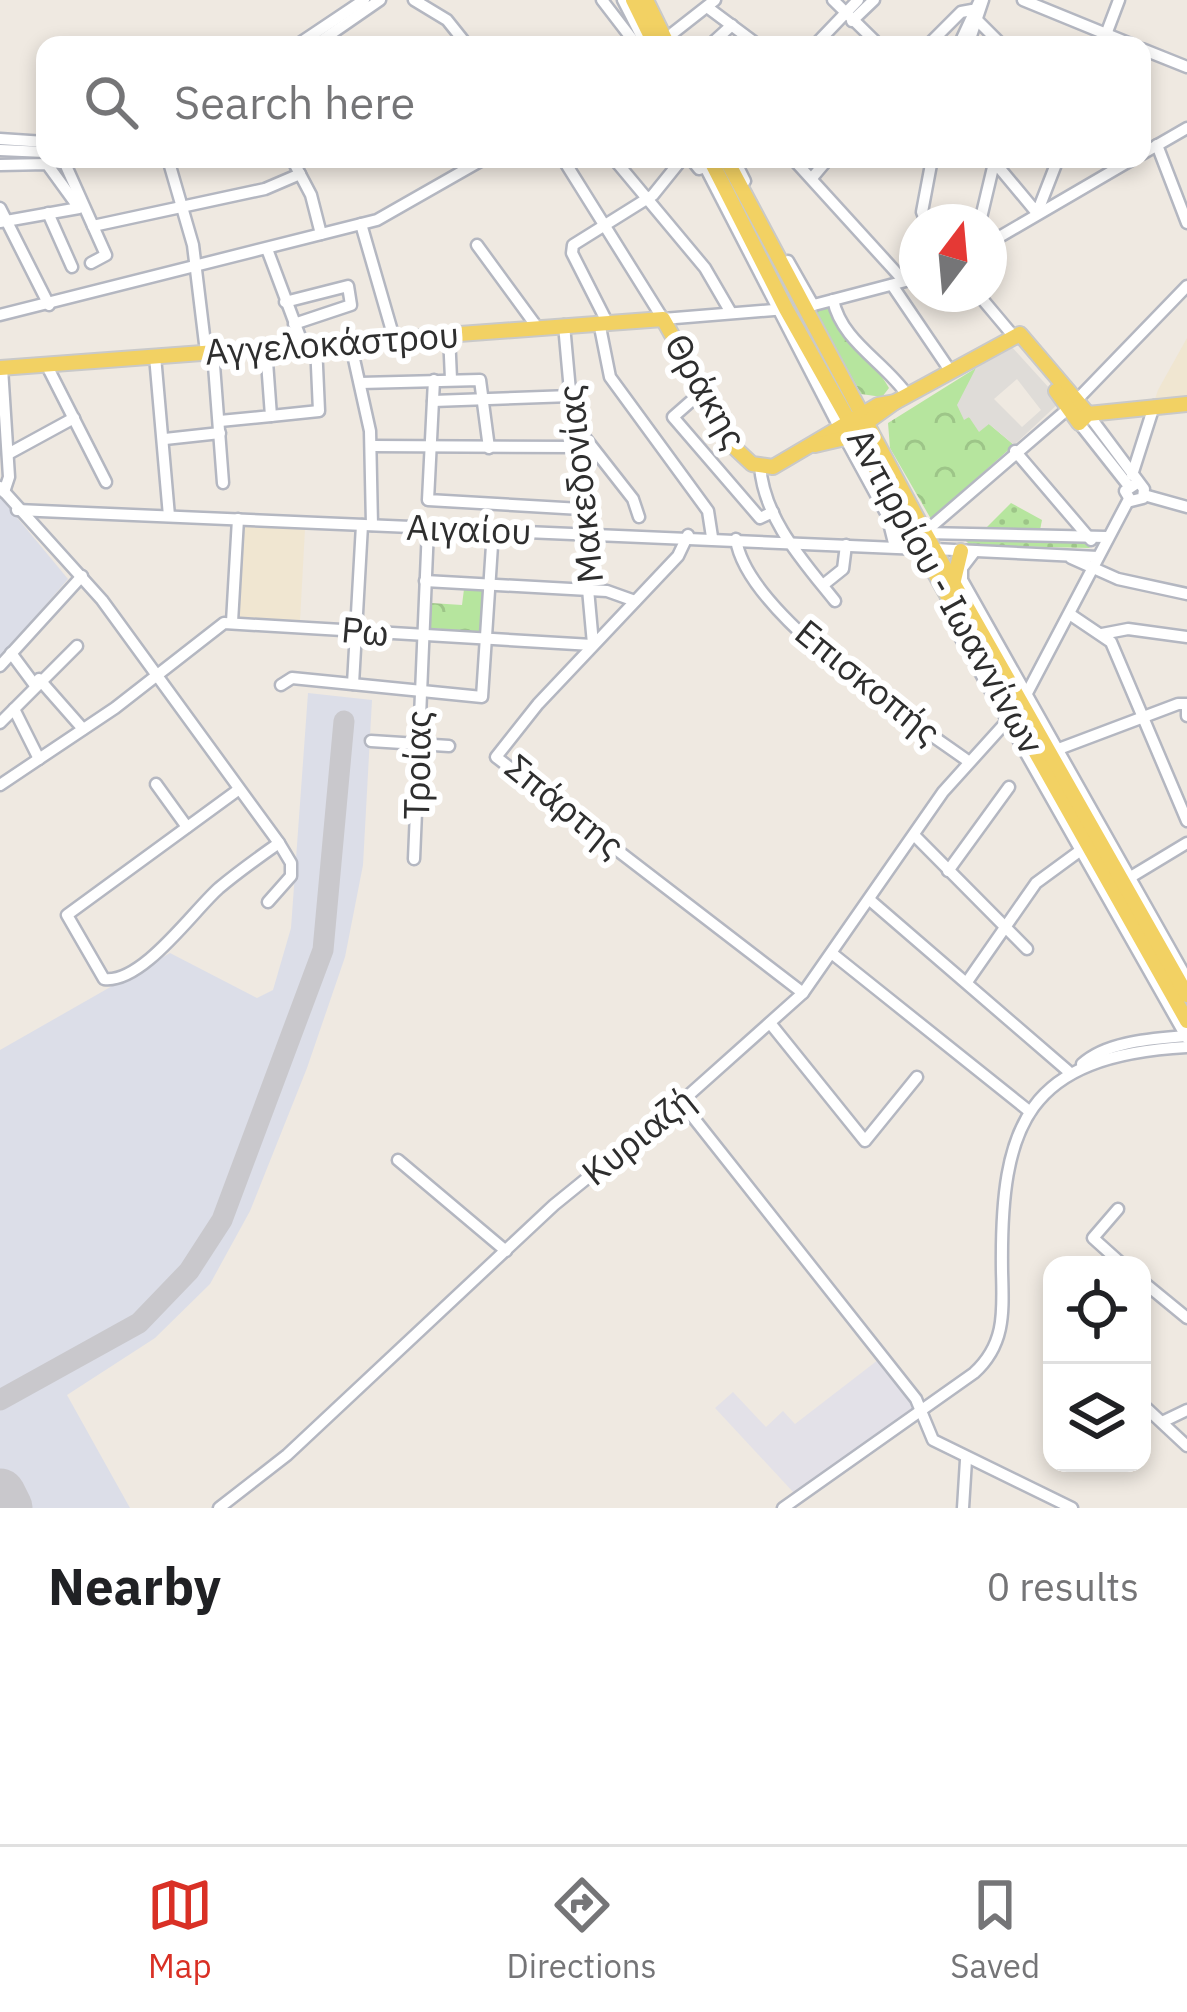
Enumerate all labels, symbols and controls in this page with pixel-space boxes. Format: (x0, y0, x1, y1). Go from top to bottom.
search box (36, 36, 1151, 168)
icon: search (78, 69, 144, 135)
text: Search here (174, 73, 415, 131)
north arrow (899, 204, 1007, 312)
street label: Αγγελοκάστρου (203, 310, 461, 375)
street label: Θράκης (655, 325, 758, 457)
street label: Μακεδονίας (546, 383, 613, 586)
street label: Αντιρρίου - Ιωαννίνων (837, 419, 1056, 762)
street label: Αιγαίου (406, 503, 533, 554)
street label: Ρω (339, 605, 391, 656)
street label: Επισκοπής (786, 609, 951, 755)
street label: Τροίας (392, 710, 441, 820)
street label: Σπάρτης (496, 743, 634, 868)
street label: Κυριαζή (572, 1076, 704, 1195)
map controls (1043, 1256, 1151, 1472)
button: locate (1043, 1256, 1151, 1364)
button: layers (1043, 1364, 1151, 1472)
text: Nearby (48, 1553, 221, 1619)
text: 0 results (987, 1561, 1139, 1612)
tab: Map (147, 1872, 213, 1987)
tab: Directions (507, 1872, 657, 1987)
tab: Saved (950, 1872, 1040, 1987)

